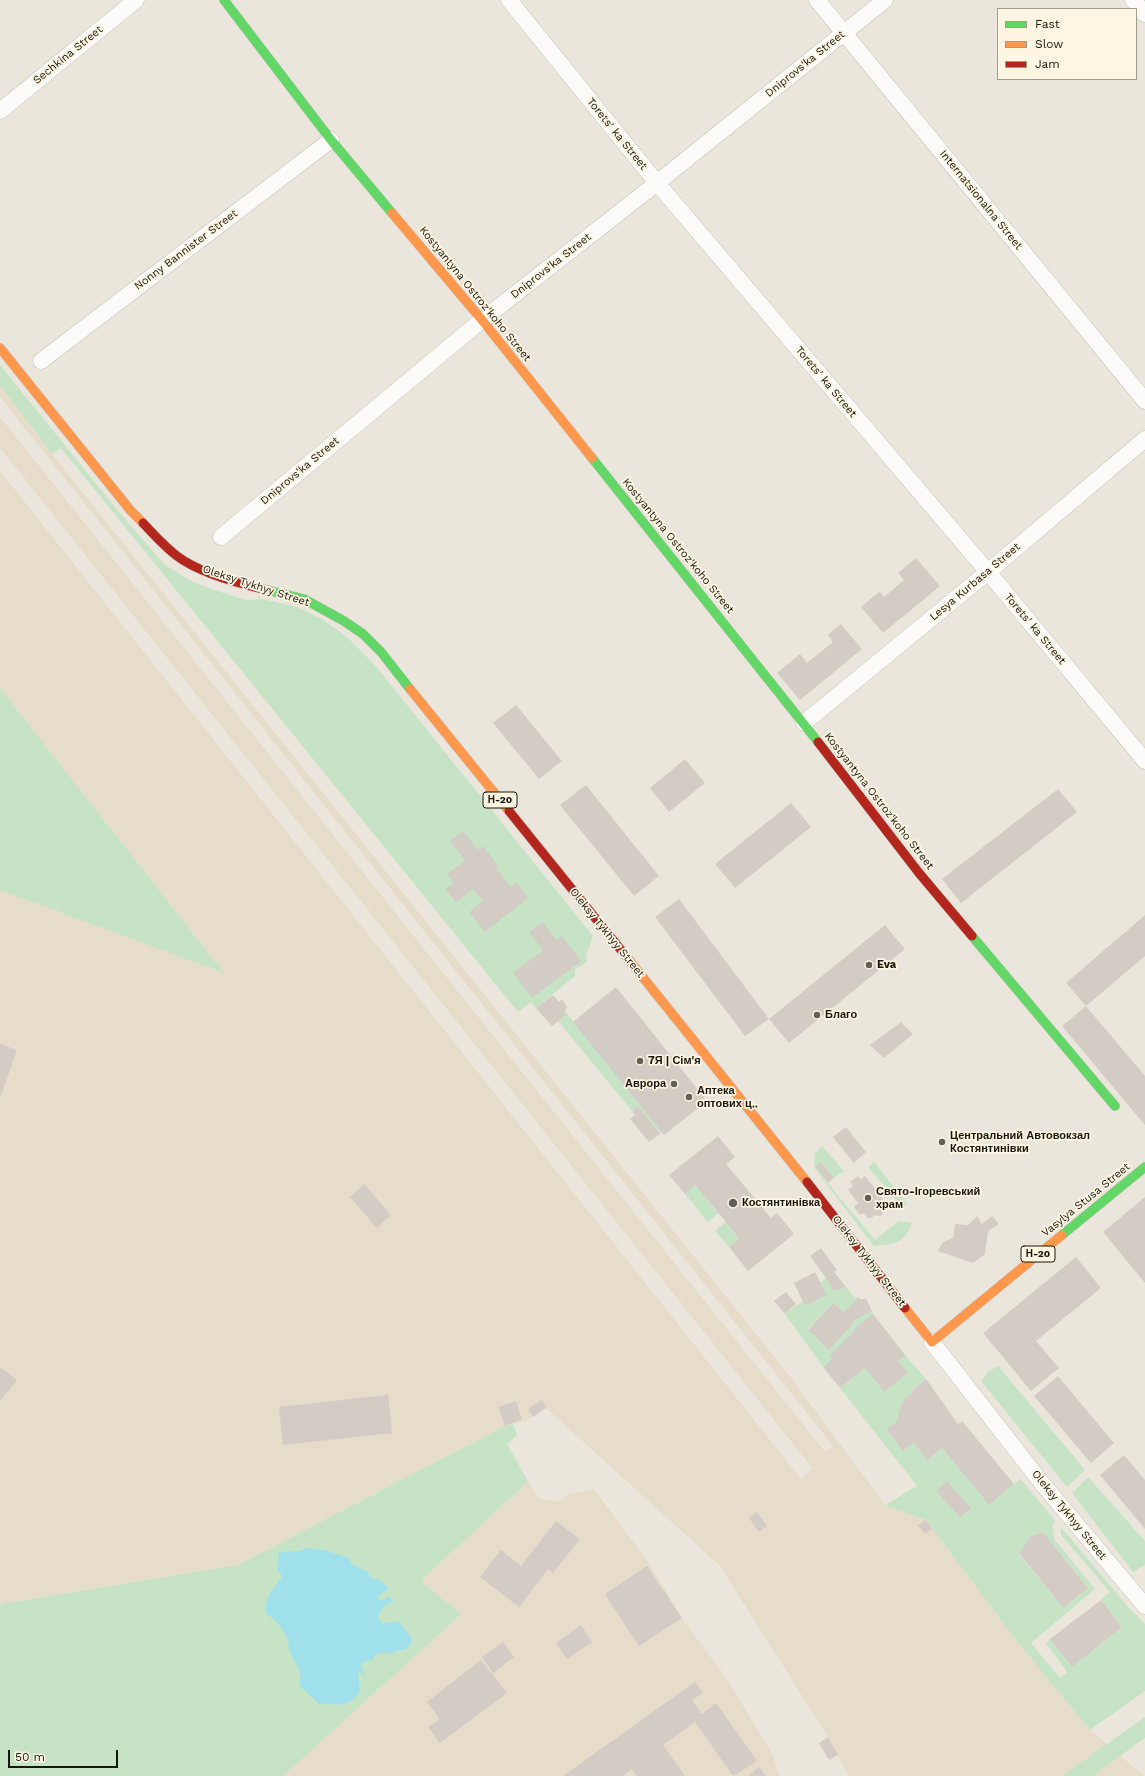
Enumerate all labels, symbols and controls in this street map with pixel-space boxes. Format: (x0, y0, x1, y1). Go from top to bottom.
legend (997, 8, 1137, 80)
text: Fast (1035, 17, 1060, 31)
street label: Sechkina Street (31, 23, 105, 87)
street label: Dniprovs'ka Street (763, 28, 847, 100)
text: Slow (1035, 37, 1063, 51)
text: Jam (1035, 57, 1060, 71)
street label: Toretsʹka Street (584, 95, 650, 173)
street label: Internatsionalna Street (937, 147, 1025, 253)
street label: Nonny Bannister Street (132, 207, 240, 293)
street label: Kostyantyna Ostroz'koho Street (416, 224, 534, 364)
street label: Dniprovs'ka Street (508, 230, 594, 302)
street label: Toretsʹka Street (792, 344, 860, 420)
street label: Dniprovs'ka Street (258, 434, 342, 508)
street label: Kostyantyna Ostroz'koho Street (619, 476, 737, 616)
street label: Lesya Kurbasa Street (927, 540, 1023, 624)
street label: Oleksy Tykhyy Street (201, 563, 311, 609)
street label: Toretsʹka Street (1001, 591, 1069, 667)
street label: Kostyantyna Ostroz'koho Street (821, 730, 937, 872)
road number: Н-20 (483, 792, 517, 808)
street label: Oleksy Tykhyy Street (567, 886, 647, 980)
place label: Eva (877, 958, 896, 972)
marker: Eva (864, 960, 874, 970)
place label: Благо (825, 1008, 857, 1022)
marker: Благо (812, 1010, 822, 1020)
place label: 7Я | Сім'я (648, 1054, 701, 1068)
marker: 7Я | Сім'я (635, 1056, 645, 1066)
place label: Аврора (625, 1077, 666, 1091)
marker: Аврора (669, 1079, 679, 1089)
place label: Аптека оптових ц‥ (697, 1084, 758, 1110)
marker: Аптека оптових ц‥ (684, 1092, 694, 1102)
place label: Центральний Автовокзал Костянтинівки (950, 1129, 1090, 1155)
marker: Центральний Автовокзал Костянтинівки (937, 1137, 947, 1147)
street label: Vasylya Stusa Street (1039, 1160, 1133, 1240)
place label: Свято-Ігоревський храм (876, 1185, 980, 1211)
marker: Свято-Ігоревський храм (863, 1193, 873, 1203)
place label: Костянтинівка (742, 1196, 820, 1210)
marker: Костянтинівка (727, 1197, 739, 1209)
street label: Oleksy Tykhyy Street (829, 1213, 909, 1309)
road number: Н-20 (1021, 1246, 1055, 1262)
street label: Oleksy Tykhyy Street (1029, 1468, 1109, 1562)
scale bar (10, 1742, 120, 1768)
text: 50 m (15, 1750, 45, 1764)

